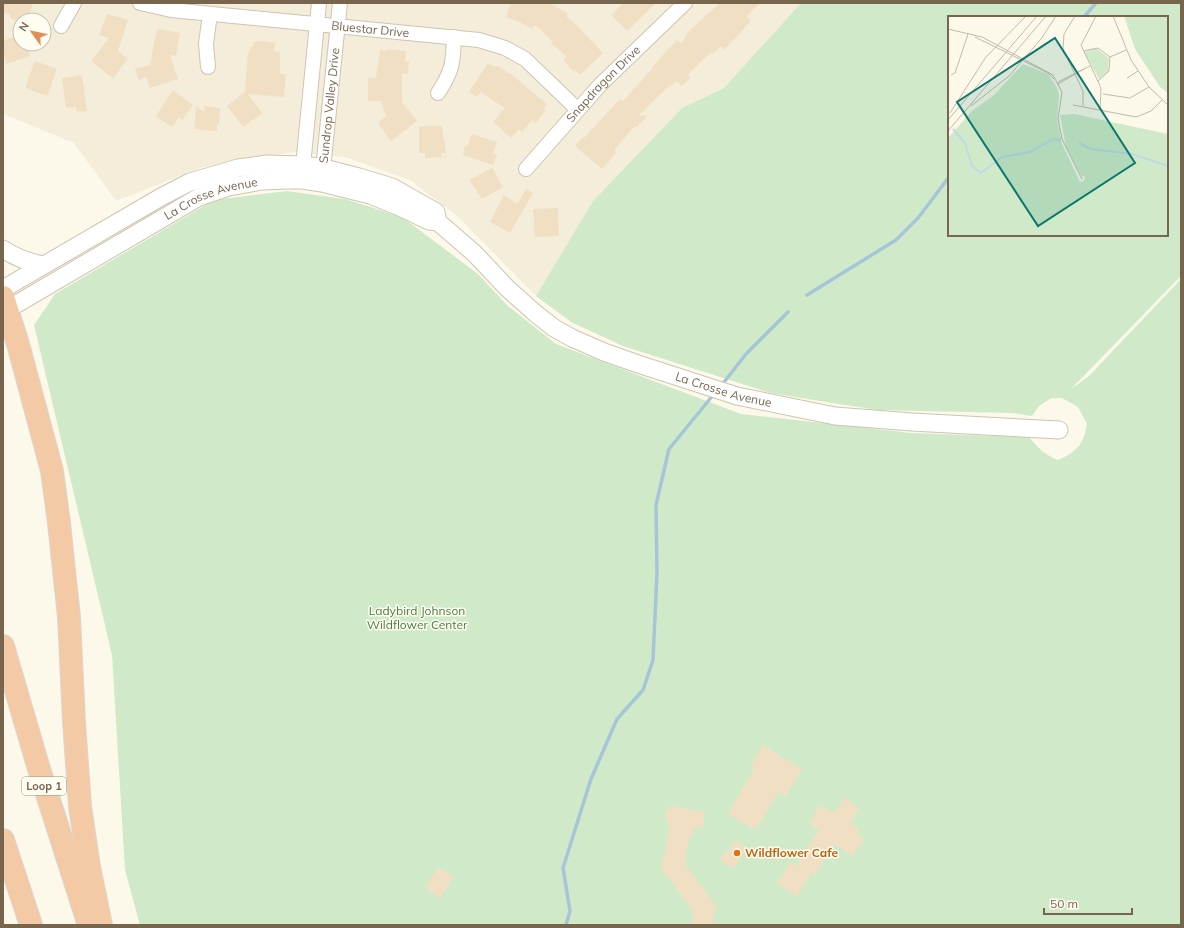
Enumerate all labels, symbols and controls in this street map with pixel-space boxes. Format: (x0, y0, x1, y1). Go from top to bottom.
north arrow (12, 12, 52, 52)
inset map (948, 16, 1168, 236)
street label: Bluestar Drive (331, 18, 410, 40)
text: N (15, 19, 32, 34)
street label: Snapdragon Drive (563, 42, 643, 125)
street label: Sundrop Valley Drive (316, 47, 342, 164)
street label: La Crosse Avenue (161, 174, 259, 223)
street label: La Crosse Avenue (673, 369, 773, 410)
park label: Ladybird Johnson Wildflower Center (367, 603, 468, 632)
road number: Loop 1 (22, 777, 66, 795)
place label: Wildflower Cafe (745, 845, 838, 860)
marker: Wildflower Cafe (732, 848, 742, 858)
scale bar (1044, 890, 1132, 916)
text: 50 m (1050, 896, 1078, 911)

